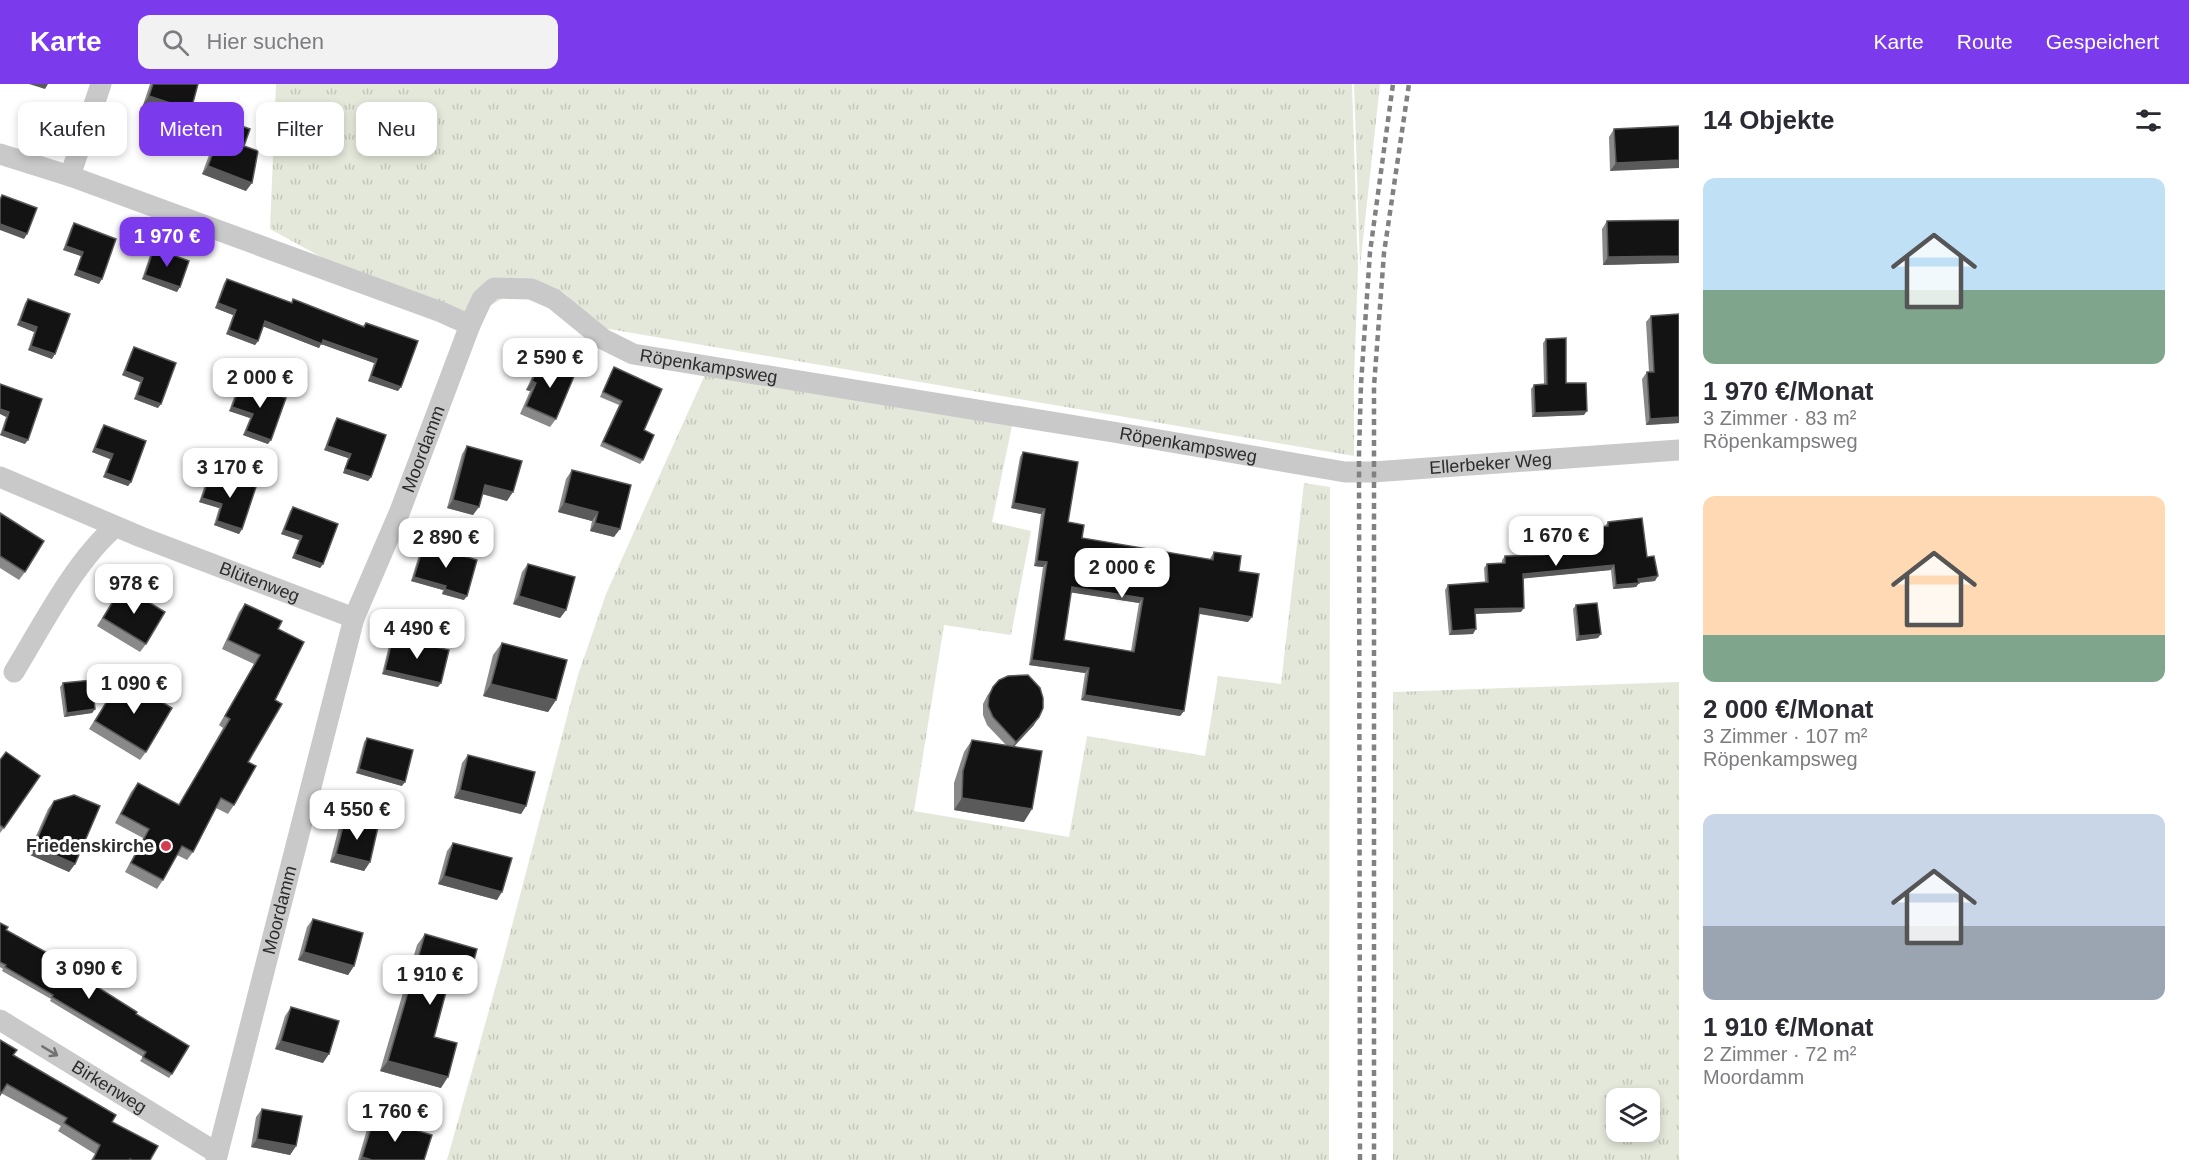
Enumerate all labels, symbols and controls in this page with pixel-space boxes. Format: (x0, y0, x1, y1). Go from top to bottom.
search box (138, 15, 558, 69)
text: Karte (30, 26, 102, 57)
icon: search (159, 26, 192, 59)
text: Hier suchen (207, 29, 324, 54)
text: Karte (1874, 30, 1924, 53)
text: Route (1957, 30, 2013, 53)
text: Gespeichert (2046, 30, 2159, 53)
chip: Kaufen (18, 102, 127, 156)
chip: Mieten (139, 102, 244, 156)
chip: Filter (256, 102, 344, 156)
chip: Neu (356, 102, 437, 156)
icon: filters (2132, 104, 2165, 137)
text: 14 Objekte (1703, 105, 1835, 135)
pin: 1 970 € (112, 217, 222, 268)
icon: home (1880, 217, 1988, 325)
text: 1 970 € (134, 225, 200, 247)
pin: 2 590 € (495, 338, 605, 389)
street label: Röpenkampsweg (638, 345, 779, 387)
text: 2 590 € (517, 346, 583, 368)
pin: 2 000 € (205, 358, 315, 409)
text: 2 000 € (227, 366, 293, 388)
text: 1 970 €/Monat (1703, 376, 1874, 406)
street label: Moordamm (398, 403, 449, 495)
text: 3 Zimmer · 83 m² (1703, 407, 1856, 429)
street label: Röpenkampsweg (1118, 423, 1259, 467)
text: Röpenkampsweg (1703, 430, 1858, 452)
pin: 3 170 € (175, 448, 285, 499)
street label: Ellerbeker Weg (1429, 449, 1553, 478)
text: 3 170 € (197, 456, 263, 478)
pin: 1 670 € (1501, 516, 1611, 567)
pin: 2 890 € (391, 518, 501, 569)
text: 1 670 € (1523, 524, 1589, 546)
text: 2 890 € (413, 526, 479, 548)
icon: home (1880, 535, 1988, 643)
pin: 2 000 € (1067, 548, 1177, 599)
text: 2 000 € (1089, 556, 1155, 578)
street label: Blütenweg (217, 558, 302, 606)
pin: 978 € (92, 564, 176, 615)
text: 978 € (109, 572, 159, 594)
pin: 4 490 € (362, 609, 472, 660)
text: 4 490 € (384, 617, 450, 639)
pin: 1 090 € (79, 664, 189, 715)
text: 1 090 € (101, 672, 167, 694)
text: 2 000 €/Monat (1703, 694, 1874, 724)
text: 3 Zimmer · 107 m² (1703, 725, 1867, 747)
text: Röpenkampsweg (1703, 748, 1858, 770)
pin: 4 550 € (302, 790, 412, 841)
text: 4 550 € (324, 798, 390, 820)
place label: Friedenskirche (26, 836, 154, 856)
marker: Friedenskirche (159, 839, 173, 853)
icon: home (1880, 853, 1988, 961)
street label: Moordamm (259, 863, 301, 957)
pin: 3 090 € (34, 949, 144, 1000)
pin: 1 910 € (375, 955, 485, 1006)
text: 3 090 € (56, 957, 122, 979)
text: 1 910 € (397, 963, 463, 985)
text: 1 910 €/Monat (1703, 1012, 1874, 1042)
text: 2 Zimmer · 72 m² (1703, 1043, 1856, 1065)
one-way arrow (41, 1045, 58, 1057)
street label: Birkenweg (68, 1056, 150, 1117)
text: Moordamm (1703, 1066, 1804, 1088)
map controls (1606, 1088, 1660, 1142)
button: layers (1606, 1088, 1660, 1142)
pin: 1 760 € (340, 1092, 450, 1143)
text: 1 760 € (362, 1100, 428, 1122)

